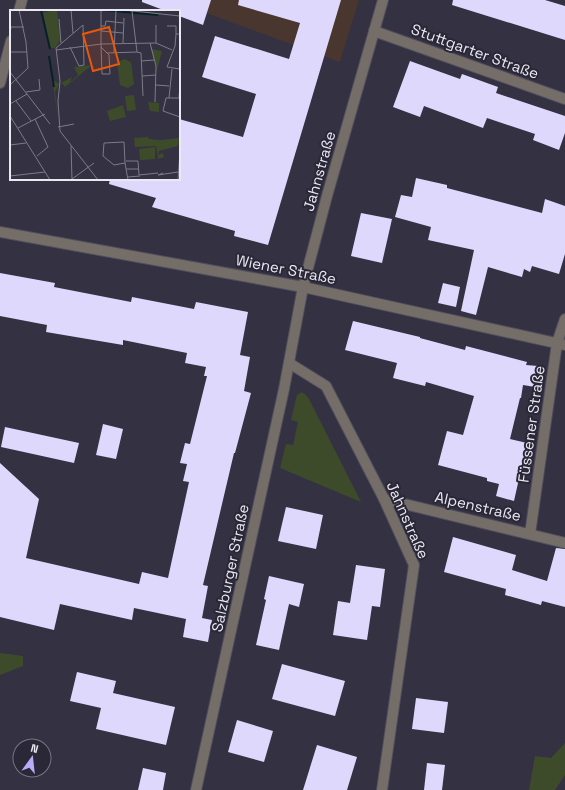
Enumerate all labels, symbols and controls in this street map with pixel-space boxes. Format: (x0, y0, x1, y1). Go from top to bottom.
inset map (10, 10, 180, 180)
street label: Stuttgarter Straße (409, 19, 541, 83)
street label: Jahnstraße (298, 129, 340, 213)
street label: Wiener Straße (234, 250, 338, 288)
street label: Füssener Straße (513, 364, 549, 484)
street label: Jahnstraße (383, 478, 434, 562)
street label: Alpenstraße (433, 487, 523, 525)
street label: Salzburger Straße (207, 502, 253, 634)
north arrow (12, 738, 52, 778)
text: N (29, 741, 40, 756)

